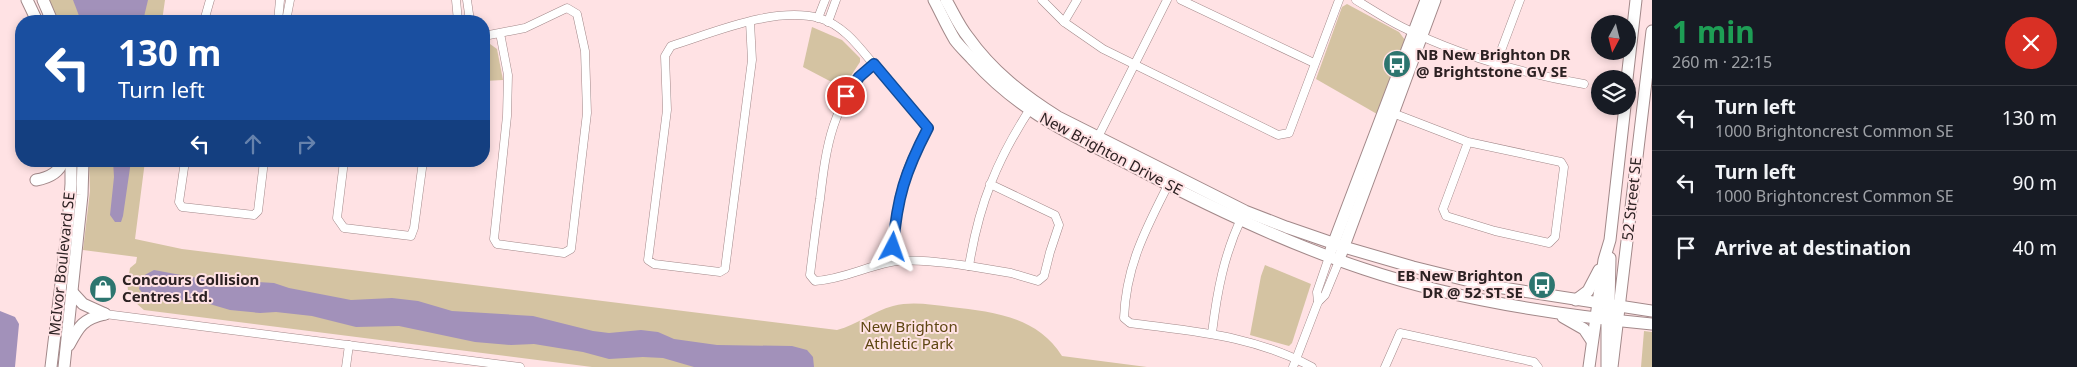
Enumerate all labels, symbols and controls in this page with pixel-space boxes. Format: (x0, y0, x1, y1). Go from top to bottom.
text: 1 min (1672, 11, 1755, 52)
north arrow (1591, 15, 1636, 60)
map controls (1591, 15, 1636, 115)
button: close (2005, 17, 2057, 69)
text: 130 m (118, 29, 221, 76)
icon: left (35, 35, 100, 100)
place label: NB New Brighton DR @ Brightstone GV SE (1416, 44, 1571, 81)
bus stop icon: NB New Brighton DR @ Brightstone GV SE (1382, 49, 1412, 79)
text: 260 m · 22:15 (1672, 51, 1772, 73)
button: layers (1591, 70, 1636, 115)
text: Turn left (118, 74, 205, 104)
pin (825, 75, 867, 117)
icon: arrive (832, 82, 860, 110)
text: Turn left (1715, 94, 1796, 120)
icon: left (1672, 104, 1700, 132)
text: 130 m (2002, 105, 2057, 131)
street label: New Brighton Drive SE (1037, 107, 1186, 199)
text: 1000 Brightoncrest Common SE (1715, 120, 1954, 142)
icon: left (186, 130, 214, 158)
icon: ahead (239, 130, 267, 158)
icon: right (292, 130, 320, 158)
street label: 52 Street SE (1617, 156, 1645, 241)
text: Turn left (1715, 159, 1796, 185)
icon: left (1672, 169, 1700, 197)
text: 90 m (2013, 170, 2057, 196)
text: 1000 Brightoncrest Common SE (1715, 185, 1954, 207)
street label: McIvor Boulevard SE (44, 191, 78, 337)
position arrow (866, 220, 918, 272)
icon: arrive (1672, 234, 1700, 262)
text: Arrive at destination (1715, 235, 1911, 261)
text: 40 m (2013, 235, 2057, 261)
place label: EB New Brighton DR @ 52 ST SE (1397, 265, 1523, 302)
place label: Concours Collision Centres Ltd. (122, 269, 259, 306)
bus stop icon: EB New Brighton DR @ 52 ST SE (1527, 270, 1557, 300)
shop icon: Concours Collision Centres Ltd. (88, 274, 118, 304)
park label: New Brighton Athletic Park (860, 316, 958, 353)

